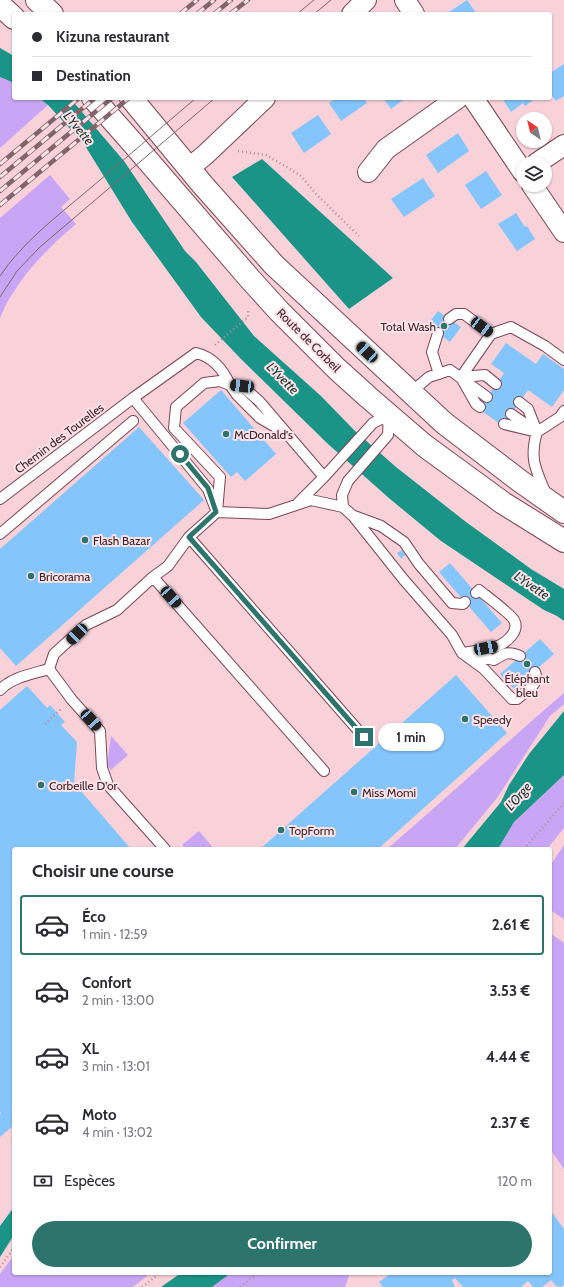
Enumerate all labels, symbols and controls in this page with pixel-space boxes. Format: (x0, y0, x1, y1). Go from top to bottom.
text: Kizuna restaurant (56, 28, 169, 46)
text: Destination (56, 67, 131, 85)
water label: L'Yvette (60, 108, 98, 148)
north arrow (516, 112, 552, 148)
map controls (516, 112, 552, 192)
button: layers (516, 156, 552, 192)
street label: Route de Corbeil (274, 305, 344, 375)
car (469, 315, 495, 339)
place label: Total Wash (381, 319, 436, 334)
marker: Total Wash (439, 321, 449, 331)
car (354, 339, 380, 365)
water label: L'Yvette (264, 359, 302, 397)
car (229, 379, 255, 393)
street label: Chemin des Tourelles (11, 400, 107, 476)
place label: McDonald's (234, 427, 293, 442)
marker: McDonald's (221, 429, 231, 439)
route start (171, 445, 189, 463)
place label: Flash Bazar (93, 533, 150, 548)
marker: Flash Bazar (80, 535, 90, 545)
water label: L'Yvette (511, 567, 553, 603)
place label: Bricorama (39, 569, 90, 584)
marker: Bricorama (26, 571, 36, 581)
car (159, 584, 183, 610)
car (64, 621, 90, 647)
car (473, 640, 499, 656)
marker: Éléphant bleu (522, 659, 532, 669)
place label: Éléphant bleu (504, 671, 550, 700)
car (79, 707, 103, 733)
place label: Speedy (473, 712, 512, 727)
marker: Speedy (460, 714, 470, 724)
callout: 1 min (378, 723, 444, 751)
route end (355, 728, 373, 746)
text: 1 min (396, 729, 426, 745)
place label: Corbeille D'or (49, 778, 118, 793)
water label: L'Orge (502, 779, 534, 813)
marker: Corbeille D'or (36, 780, 46, 790)
place label: Miss Momi (362, 785, 416, 800)
marker: Miss Momi (349, 787, 359, 797)
place label: TopForm (289, 823, 334, 838)
marker: TopForm (276, 825, 286, 835)
text: Choisir une course (32, 860, 174, 882)
icon: car (34, 907, 70, 943)
text: Éco (82, 908, 106, 926)
text: 2.61 € (492, 916, 530, 934)
text: 1 min · 12:59 (82, 926, 148, 942)
icon: car (34, 973, 70, 1009)
text: Confort (82, 974, 131, 992)
text: 3.53 € (489, 982, 530, 1000)
text: 2 min · 13:00 (82, 992, 154, 1008)
icon: car (34, 1039, 70, 1075)
text: XL (82, 1040, 99, 1058)
text: 4.44 € (486, 1048, 530, 1066)
text: 3 min · 13:01 (82, 1058, 150, 1074)
icon: car (34, 1105, 70, 1141)
text: Moto (82, 1106, 116, 1124)
text: 2.37 € (490, 1114, 530, 1132)
text: 4 min · 13:02 (82, 1124, 153, 1140)
icon: cash (32, 1170, 54, 1192)
text: Espèces (64, 1172, 115, 1190)
text: 120 m (498, 1173, 532, 1189)
button: Confirmer (32, 1221, 532, 1267)

